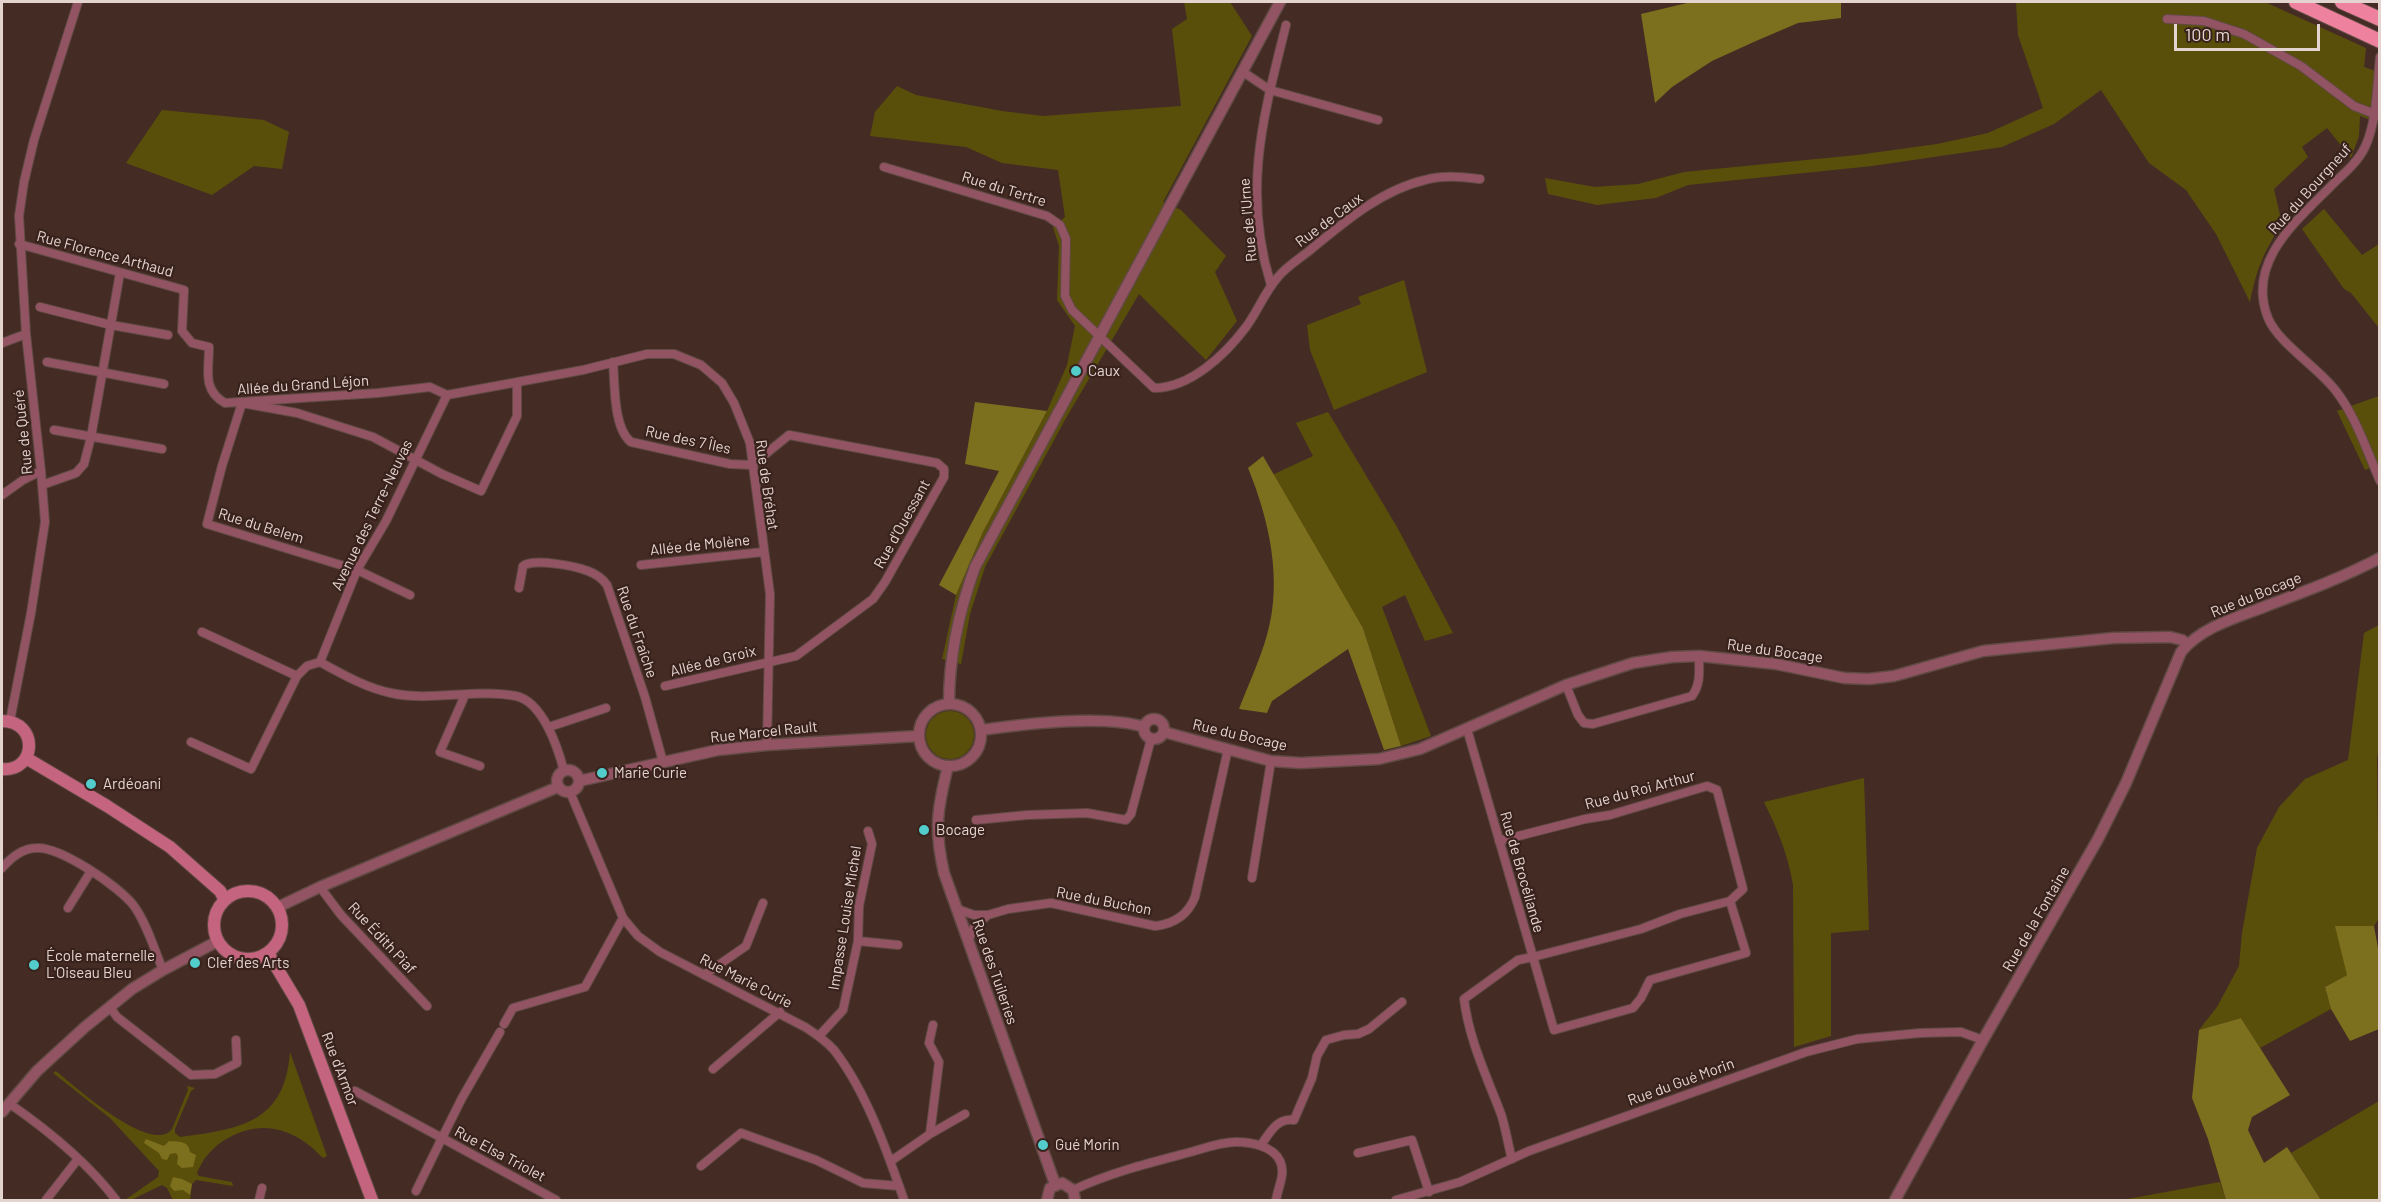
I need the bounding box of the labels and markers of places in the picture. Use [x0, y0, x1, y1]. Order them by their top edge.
place label: Caux [1088, 362, 1120, 380]
marker: Caux [1069, 364, 1083, 378]
place label: Marie Curie [614, 764, 687, 782]
marker: Marie Curie [595, 766, 609, 780]
place label: Ardéoani [103, 775, 161, 793]
marker: Ardéoani [84, 777, 98, 791]
place label: Bocage [936, 821, 985, 839]
marker: Bocage [917, 823, 931, 837]
place label: École maternelle L'Oiseau Bleu [46, 947, 155, 982]
place label: Clef des Arts [207, 954, 289, 972]
marker: Clef des Arts [188, 956, 202, 970]
marker: École maternelle L'Oiseau Bleu [27, 958, 41, 972]
place label: Gué Morin [1055, 1136, 1119, 1154]
marker: Gué Morin [1036, 1138, 1050, 1152]

